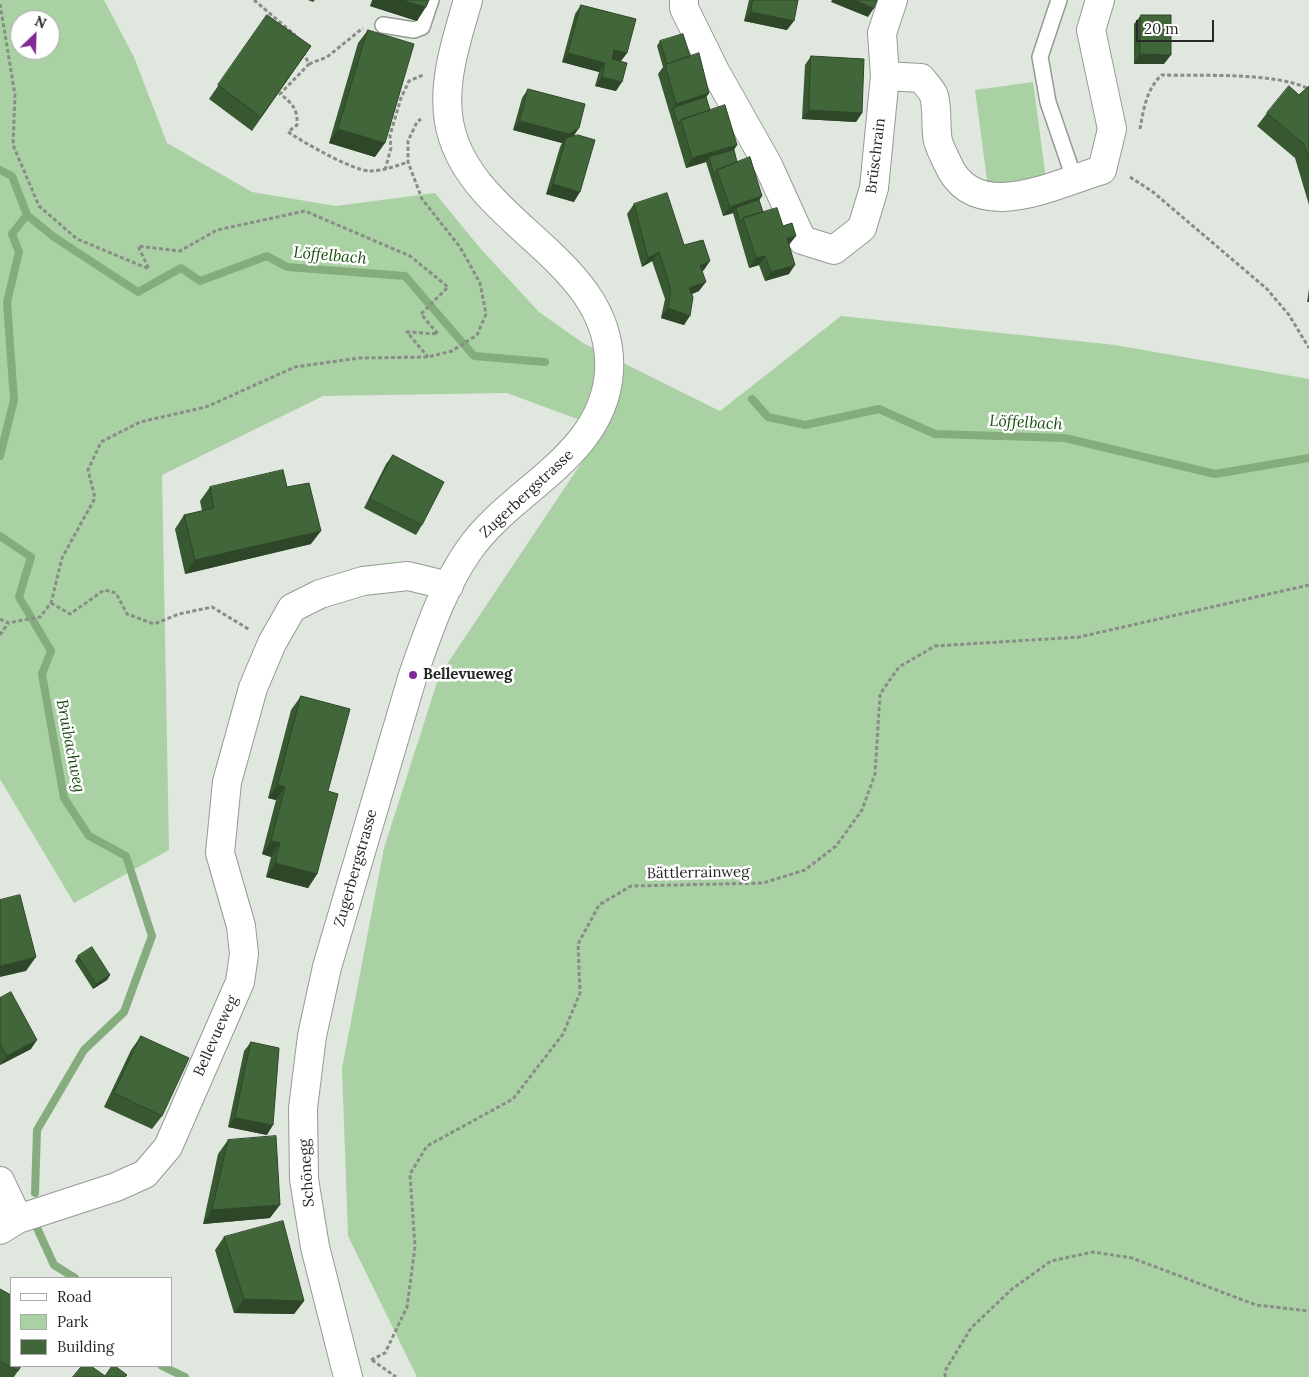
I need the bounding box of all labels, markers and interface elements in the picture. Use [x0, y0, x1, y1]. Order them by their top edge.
north arrow [10, 10, 60, 60]
scale bar [1139, 10, 1216, 42]
text: N [32, 12, 49, 33]
text: 20 m [1144, 19, 1179, 38]
street label: Brüschrain [862, 117, 890, 195]
water label: Löffelbach [293, 243, 367, 269]
water label: Löffelbach [989, 411, 1063, 435]
street label: Zugerbergstrasse [476, 446, 578, 542]
place label: Bellevueweg [423, 666, 512, 684]
marker: Bellevueweg [407, 669, 419, 681]
water label: Bruibachweg [52, 698, 88, 794]
street label: Zugerbergstrasse [331, 807, 381, 929]
street label: Bättlerrainweg [646, 863, 750, 883]
street label: Bellevueweg [190, 993, 242, 1079]
street label: Schönegg [296, 1138, 318, 1208]
legend [10, 1277, 172, 1367]
text: Road [57, 1287, 92, 1306]
text: Park [57, 1312, 88, 1331]
text: Building [57, 1337, 114, 1356]

